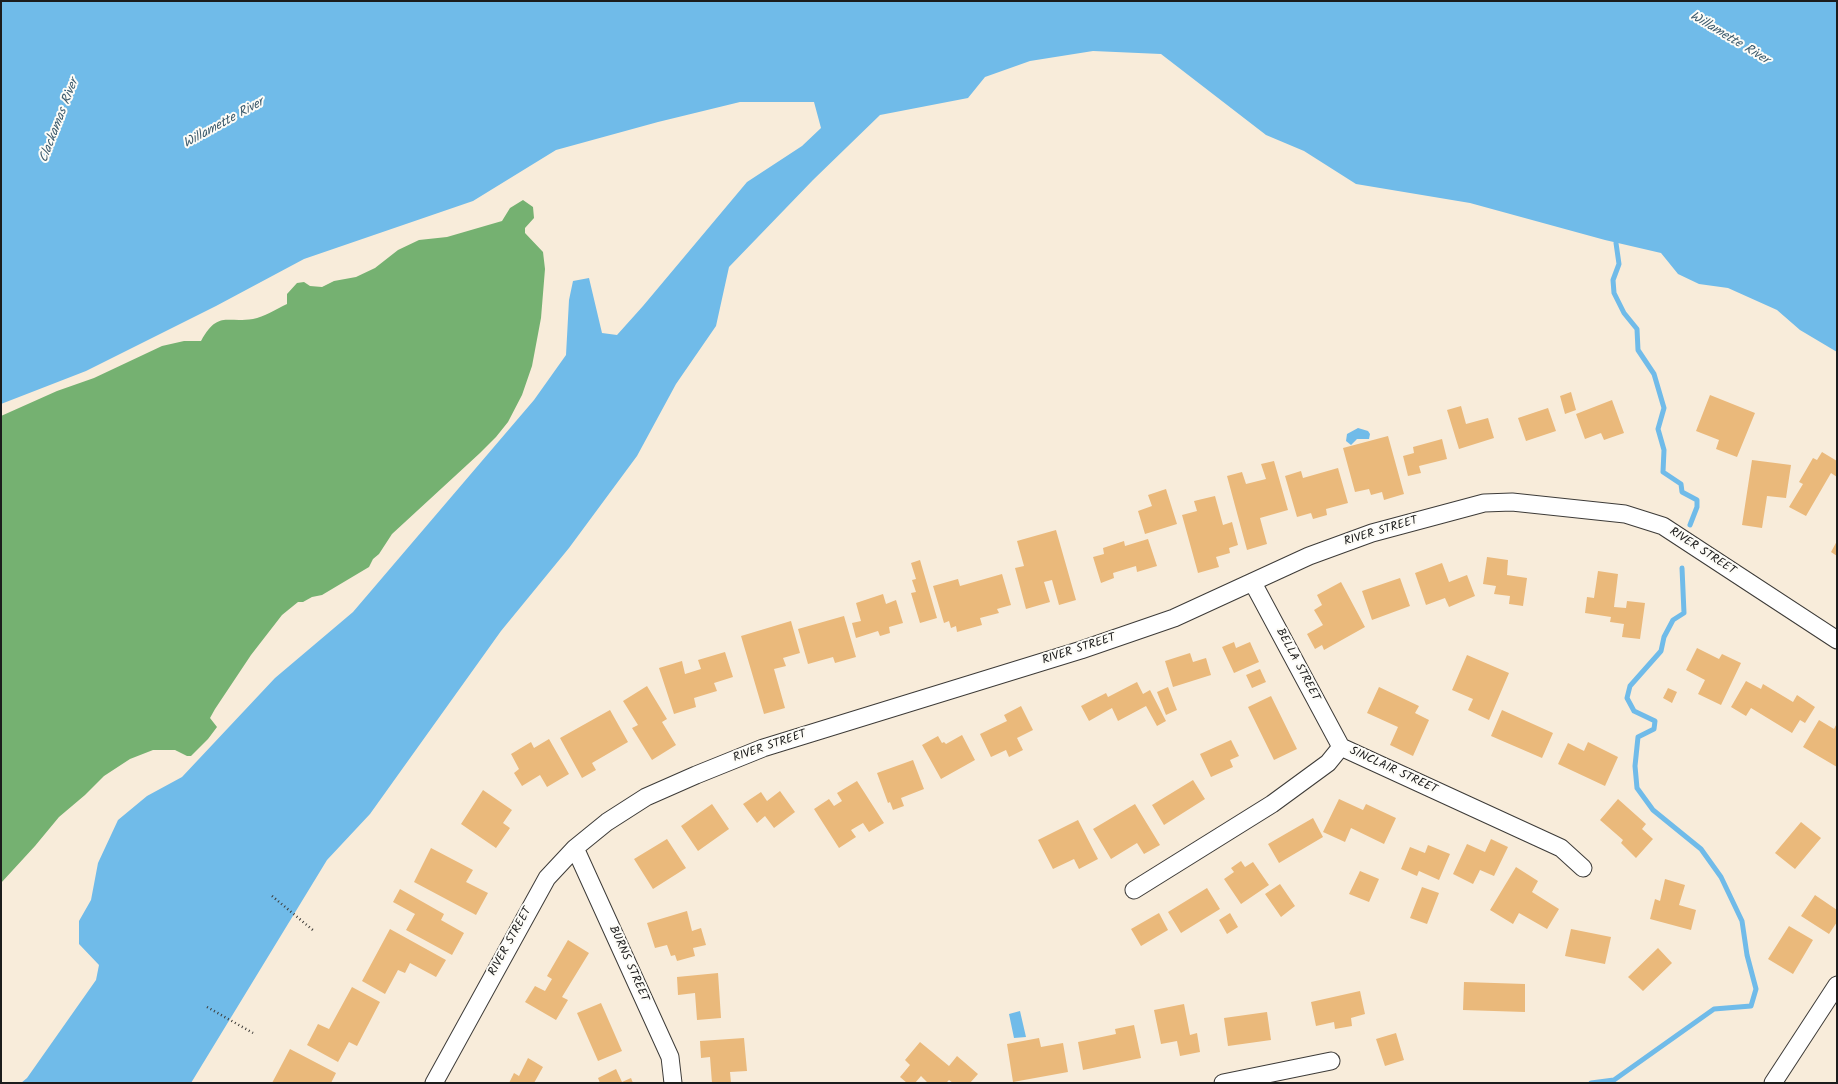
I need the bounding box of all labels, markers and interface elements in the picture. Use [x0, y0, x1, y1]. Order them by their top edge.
water label: Willamette River [1687, 9, 1771, 69]
water label: Clackamas River [37, 77, 83, 165]
water label: Willamette River [181, 96, 267, 152]
street label: RIVER STREET [1342, 514, 1420, 550]
street label: RIVER STREET [1666, 525, 1738, 579]
street label: BELLA STREET [1272, 626, 1322, 704]
street label: RIVER STREET [1041, 631, 1117, 669]
street label: RIVER STREET [732, 728, 808, 766]
street label: SINCLAIR STREET [1347, 744, 1439, 798]
street label: RIVER STREET [486, 905, 536, 979]
street label: BURNS STREET [605, 924, 651, 1004]

